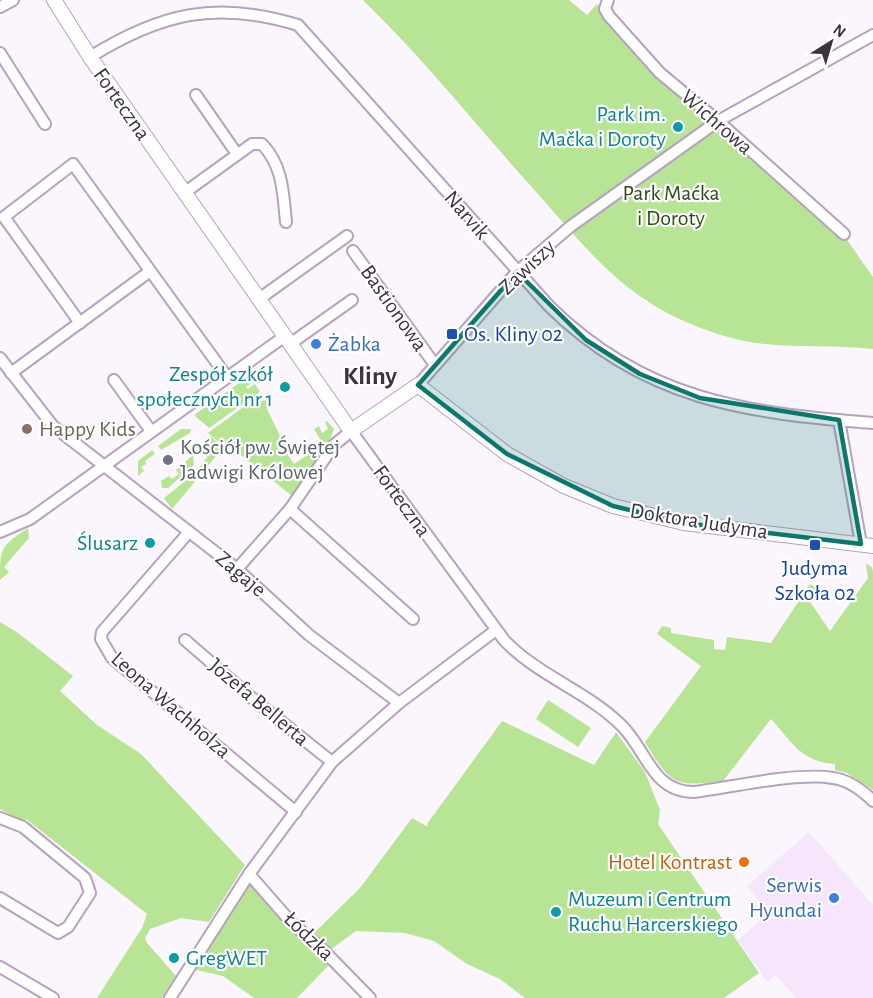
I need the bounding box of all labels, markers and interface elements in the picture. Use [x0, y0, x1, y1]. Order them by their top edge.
north arrow [801, 12, 861, 72]
text: N [830, 21, 849, 41]
street label: Forteczna [89, 64, 155, 144]
street label: Wichrowa [677, 85, 757, 159]
place label: Park im. Mačka i Doroty [539, 103, 667, 150]
marker: Park im. Mačka i Doroty [671, 120, 685, 134]
park label: Park Maćka i Doroty [622, 182, 720, 229]
street label: Narvik [440, 186, 494, 244]
street label: Zawiszy [495, 235, 560, 299]
street label: Bastionowa [356, 261, 432, 355]
place label: Os. Kliny 02 [464, 323, 563, 345]
marker: Os. Kliny 02 [445, 327, 459, 341]
place label: Żabka [328, 333, 381, 355]
marker: Żabka [309, 337, 323, 351]
place label: Zespół szkół społecznych nr 1 [136, 363, 273, 410]
district label: Kliny [343, 363, 397, 389]
marker: Zespół szkół społecznych nr 1 [278, 380, 292, 394]
place label: Happy Kids [39, 418, 136, 440]
marker: Happy Kids [20, 422, 34, 436]
place label: Kościół pw. Świętej Jadwigi Królowej [180, 434, 340, 483]
marker: Kościół pw. Świętej Jadwigi Królowej [161, 453, 175, 467]
street label: Forteczna [369, 461, 435, 541]
street label: Doktora Judyma [628, 499, 770, 543]
place label: Ślusarz [77, 530, 138, 554]
marker: Ślusarz [143, 536, 157, 550]
marker: Judyma Szkoła 02 [808, 538, 822, 552]
street label: Zagaje [212, 547, 270, 601]
place label: Judyma Szkoła 02 [774, 557, 856, 604]
street label: Leona Wachholza [107, 647, 235, 763]
street label: Józefa Bellerta [205, 654, 313, 750]
place label: Hotel Kontrast [608, 851, 732, 873]
marker: Hotel Kontrast [737, 855, 751, 869]
place label: Serwis Hyundai [749, 874, 822, 921]
place label: Muzeum i Centrum Ruchu Harcerskiego [568, 888, 738, 935]
marker: Serwis Hyundai [827, 891, 841, 905]
marker: Muzeum i Centrum Ruchu Harcerskiego [549, 905, 563, 919]
street label: Łódzka [280, 907, 338, 965]
place label: GregWET [186, 947, 267, 969]
marker: GregWET [167, 951, 181, 965]

